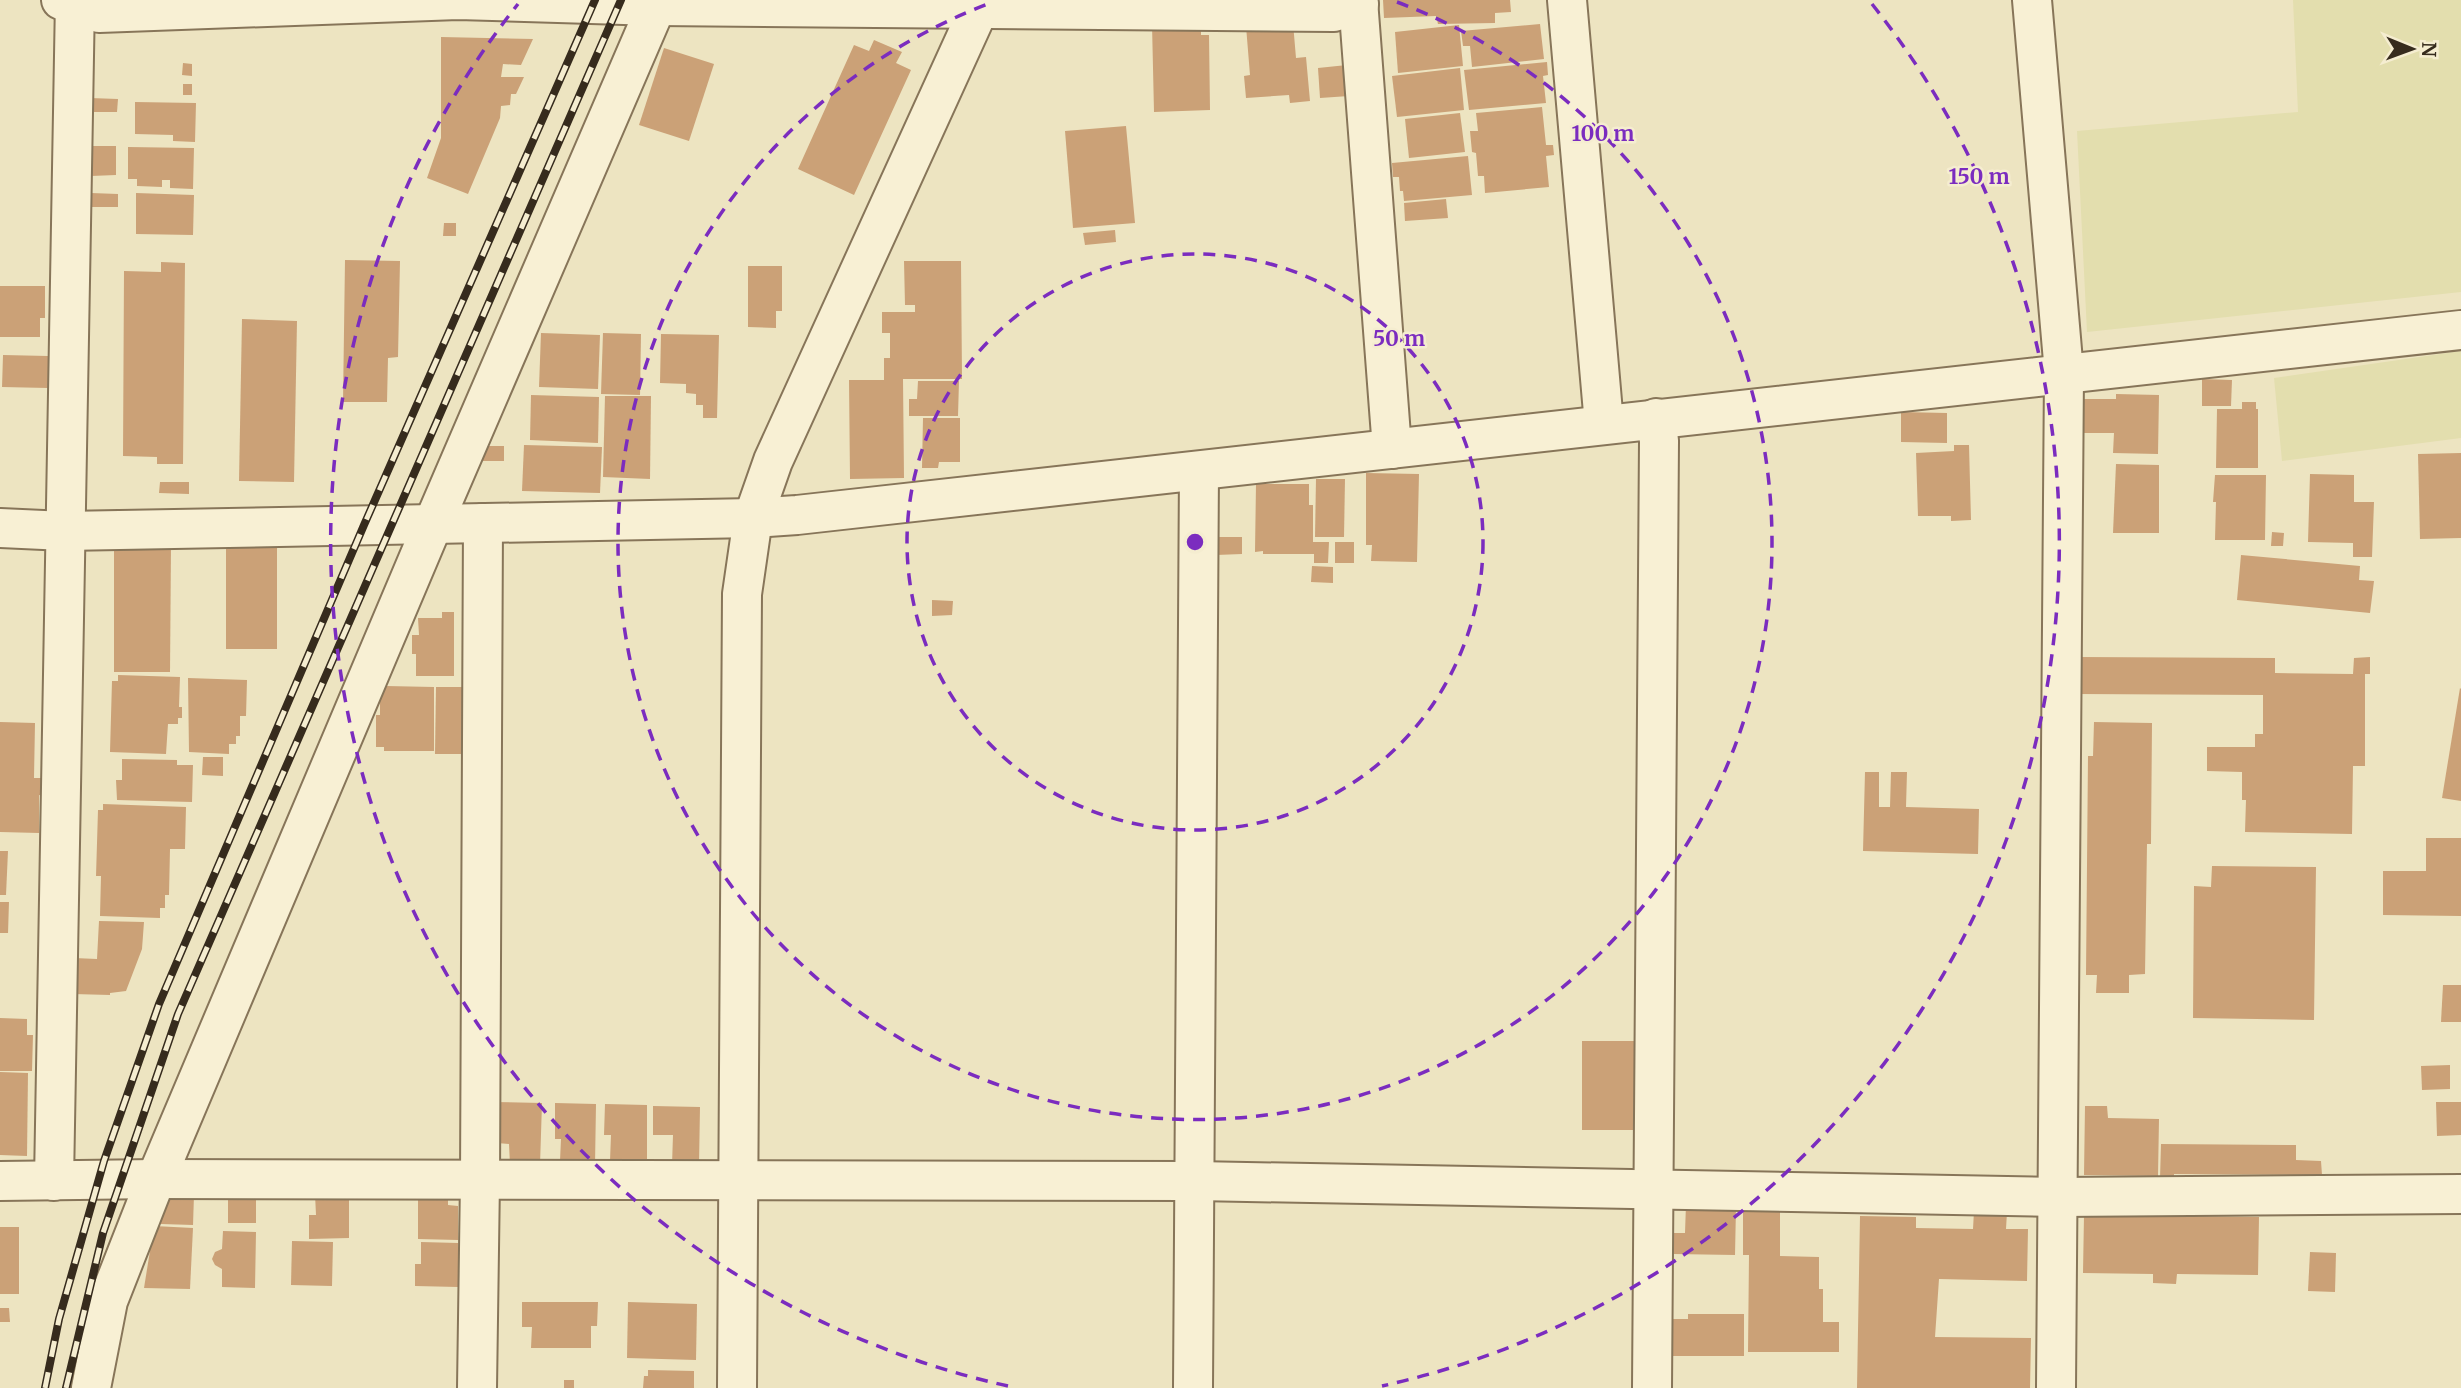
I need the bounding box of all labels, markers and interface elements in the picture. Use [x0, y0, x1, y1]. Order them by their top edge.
north arrow [2377, 14, 2447, 84]
text: N [2417, 42, 2441, 57]
text: 100 m [1572, 120, 1634, 147]
text: 150 m [1948, 163, 2010, 190]
text: 50 m [1373, 325, 1425, 352]
centre of rings [1183, 530, 1207, 554]

